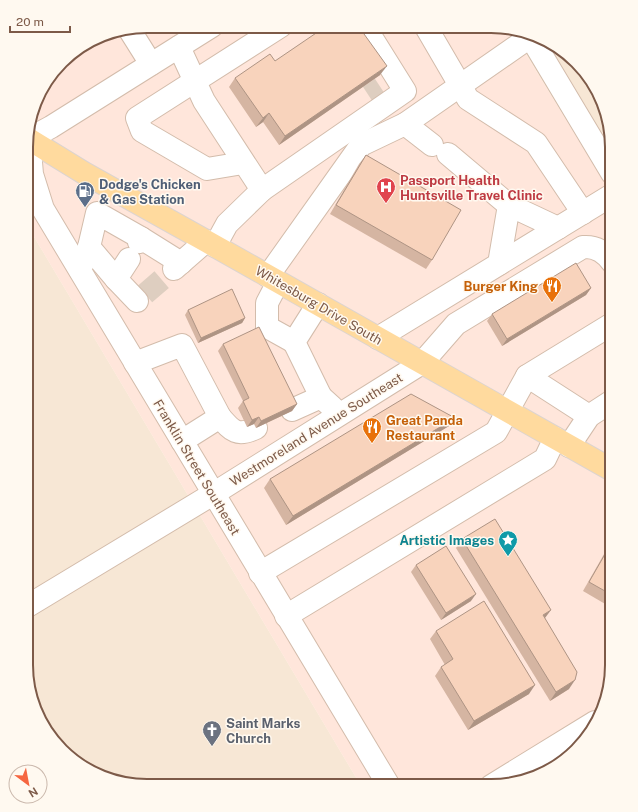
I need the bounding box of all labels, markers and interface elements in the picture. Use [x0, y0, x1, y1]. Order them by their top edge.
scale bar [10, 8, 70, 34]
text: 20 m [16, 15, 44, 29]
place label: Passport Health Huntsville Travel Clinic [400, 173, 543, 203]
hospital icon: Passport Health Huntsville Travel Clinic [375, 176, 397, 204]
place label: Dodge's Chicken & Gas Station [99, 177, 201, 207]
fuel station icon: Dodge's Chicken & Gas Station [74, 180, 96, 208]
street label: Whitesburg Drive South [253, 263, 385, 348]
restaurant icon: Burger King [541, 275, 563, 303]
place label: Burger King [464, 279, 538, 294]
street label: Westmoreland Avenue Southeast [227, 370, 405, 489]
street label: Franklin Street Southeast [150, 397, 243, 538]
place label: Great Panda Restaurant [386, 413, 463, 443]
restaurant icon: Great Panda Restaurant [361, 416, 383, 444]
place icon: Artistic Images [497, 529, 519, 557]
place label: Artistic Images [399, 533, 494, 548]
place label: Saint Marks Church [226, 716, 301, 746]
church icon: Saint Marks Church [201, 719, 223, 747]
north arrow [8, 764, 48, 804]
text: N [26, 785, 40, 800]

